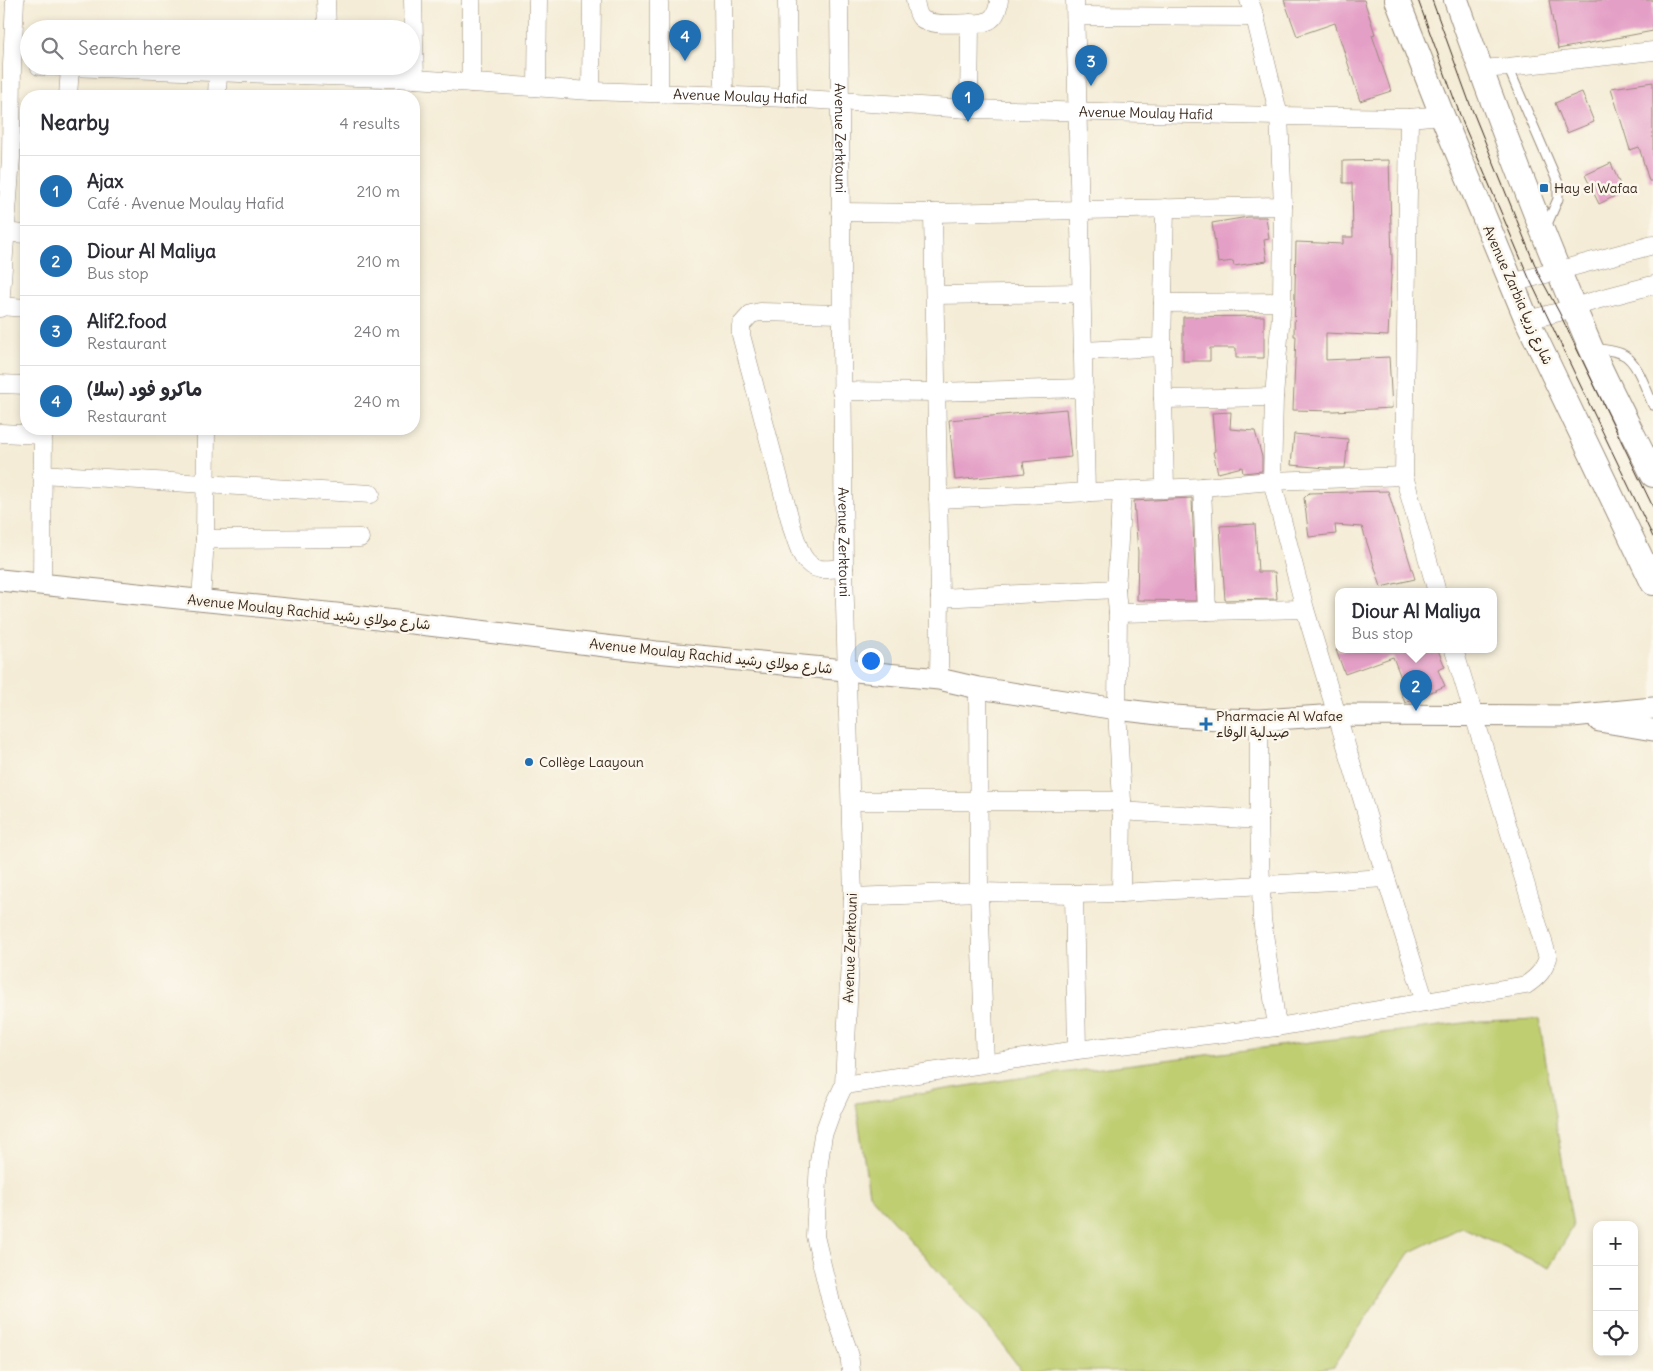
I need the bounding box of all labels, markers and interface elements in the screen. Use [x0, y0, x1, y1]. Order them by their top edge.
search box [20, 20, 420, 75]
pin: 4 [669, 20, 701, 61]
icon: search [38, 34, 66, 62]
text: Search here [78, 36, 181, 60]
pin: 3 [1075, 45, 1107, 86]
pin: 1 [952, 81, 984, 122]
street label: Avenue Zerktouni [831, 83, 850, 193]
street label: Avenue Moulay Hafid [673, 85, 808, 108]
street label: Avenue Moulay Hafid [1079, 102, 1213, 124]
text: Nearby [40, 109, 110, 136]
text: 4 results [339, 113, 400, 133]
text: Ajax [87, 169, 124, 193]
place label: Hay el Wafaa [1554, 179, 1638, 197]
text: 1 [53, 181, 59, 201]
text: 210 m [357, 181, 400, 201]
marker: Hay el Wafaa [1538, 182, 1550, 194]
text: Café · Avenue Moulay Hafid [87, 193, 284, 213]
street label: Avenue Zarbia شارع زربيا [1478, 223, 1557, 368]
text: Diour Al Maliya [87, 239, 216, 263]
text: 2 [52, 251, 60, 271]
text: 210 m [357, 251, 400, 271]
text: Bus stop [87, 263, 149, 283]
text: Alif2.food [87, 309, 167, 333]
text: 3 [51, 321, 61, 341]
text: 240 m [354, 321, 400, 341]
text: Restaurant [87, 333, 167, 353]
text: ماكرو فود (سلا) [87, 377, 202, 401]
text: 4 [51, 391, 61, 411]
text: 240 m [354, 391, 400, 411]
text: Restaurant [87, 406, 167, 426]
street label: Avenue Zerktouni [834, 487, 854, 597]
popup [1335, 588, 1497, 653]
street label: Avenue Moulay Rachid شارع مولاي رشيد [186, 590, 431, 636]
text: Diour Al Maliya [1351, 599, 1481, 623]
text: Bus stop [1351, 623, 1413, 643]
street label: Avenue Moulay Rachid شارع مولاي رشيد [588, 634, 833, 680]
your location [858, 648, 884, 674]
pin: 2 [1400, 670, 1432, 711]
place label: Pharmacie Al Wafae صيدلية الوفاء [1216, 707, 1343, 742]
marker: Pharmacie Al Wafae صيدلية الوفاء [1200, 718, 1212, 730]
place label: Collège Laayoun [539, 753, 644, 771]
marker: Collège Laayoun [523, 756, 535, 768]
street label: Avenue Zerktouni [839, 893, 861, 1003]
map controls [1593, 1221, 1638, 1356]
button: + [1593, 1221, 1638, 1266]
button: − [1593, 1266, 1638, 1311]
button: locate [1593, 1311, 1638, 1356]

